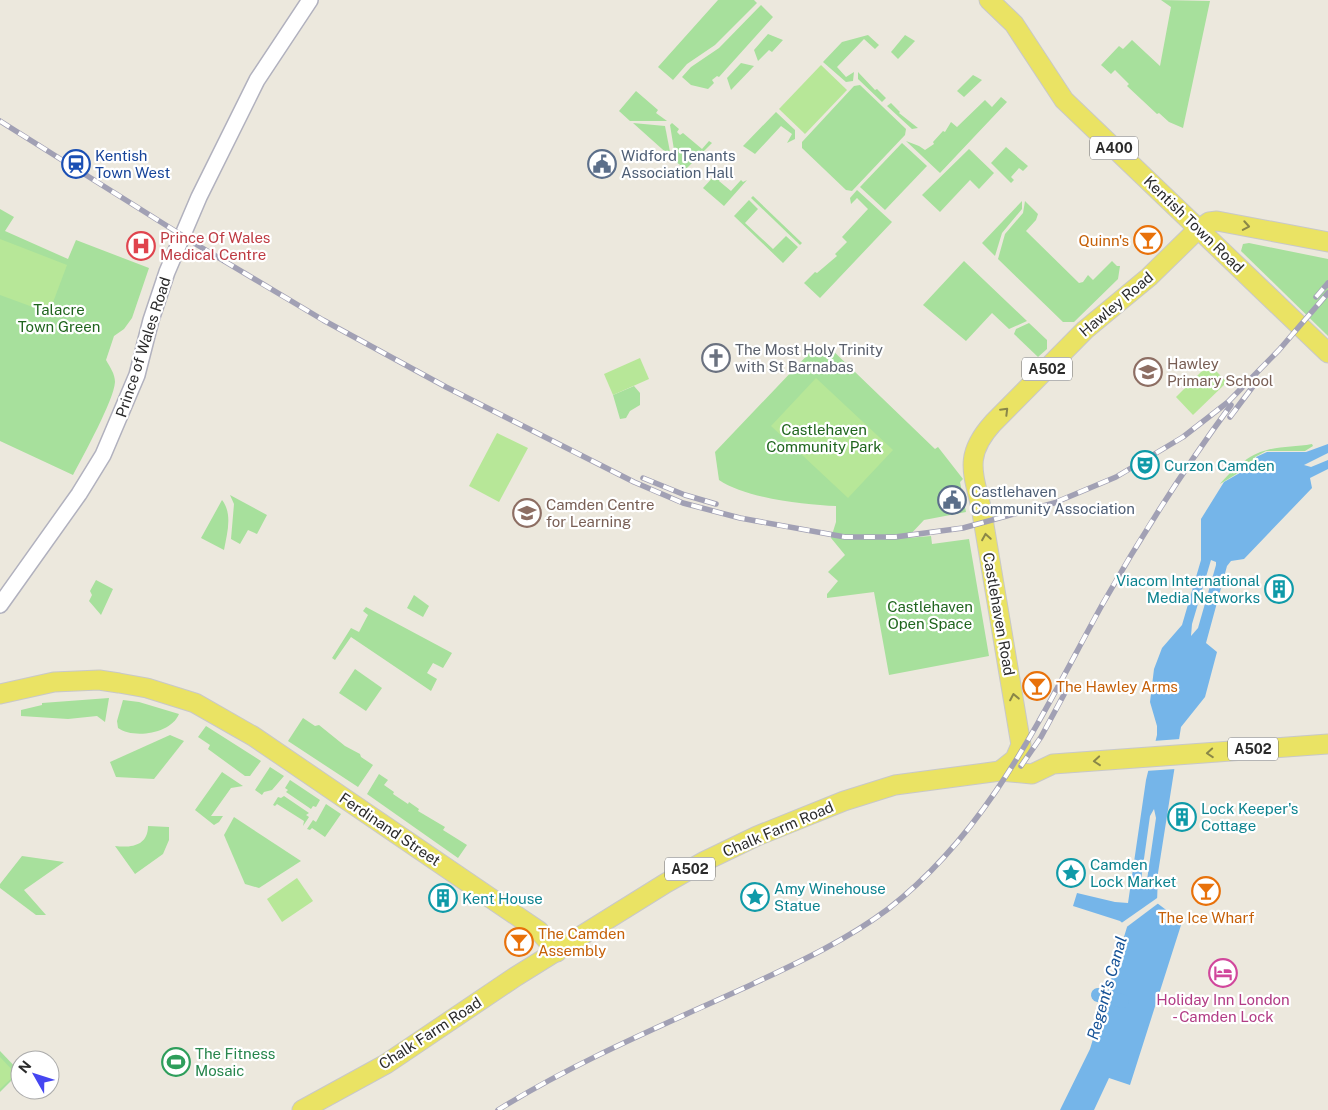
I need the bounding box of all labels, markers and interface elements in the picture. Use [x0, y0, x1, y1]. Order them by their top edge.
road number: A400 [1090, 136, 1138, 160]
place label: Kentish Town West [95, 147, 170, 181]
place label: Widford Tenants Association Hall [621, 147, 736, 181]
station icon: Kentish Town West [61, 149, 91, 179]
public building icon: Widford Tenants Association Hall [587, 149, 617, 179]
street label: Kentish Town Road [1141, 172, 1247, 276]
one-way arrow [1242, 221, 1250, 231]
bar icon: Quinn's [1133, 225, 1163, 255]
place label: Prince Of Wales Medical Centre [160, 229, 270, 263]
hospital icon: Prince Of Wales Medical Centre [126, 231, 156, 261]
place label: Quinn's [1078, 232, 1129, 249]
street label: Hawley Road [1076, 268, 1156, 340]
street label: Prince of Wales Road [112, 275, 174, 419]
park label: Talacre Town Green [18, 301, 100, 335]
place label: The Most Holy Trinity with St Barnabas [735, 341, 883, 375]
church icon: The Most Holy Trinity with St Barnabas [701, 343, 731, 373]
place label: Hawley Primary School [1167, 355, 1273, 389]
school or university icon: Hawley Primary School [1133, 357, 1163, 387]
road number: A502 [1022, 358, 1072, 380]
one-way arrow [999, 408, 1008, 417]
park label: Castlehaven Community Park [766, 421, 882, 455]
theatre icon: Curzon Camden [1130, 450, 1160, 480]
place label: Curzon Camden [1164, 457, 1275, 474]
place label: Castlehaven Community Association [971, 483, 1135, 517]
public building icon: Castlehaven Community Association [937, 485, 967, 515]
place label: Camden Centre for Learning [546, 496, 654, 530]
school or university icon: Camden Centre for Learning [512, 498, 542, 528]
one-way arrow [981, 532, 992, 540]
street label: Castlehaven Road [980, 551, 1018, 677]
place label: Viacom International Media Networks [1116, 572, 1260, 606]
building icon: Viacom International Media Networks [1264, 574, 1294, 604]
park label: Castlehaven Open Space [887, 598, 973, 632]
bar icon: The Hawley Arms [1022, 671, 1052, 701]
place label: The Hawley Arms [1056, 678, 1178, 695]
one-way arrow [1009, 692, 1020, 701]
road number: A502 [1228, 738, 1278, 761]
one-way arrow [1205, 747, 1213, 758]
one-way arrow [1093, 755, 1101, 766]
street label: Ferdinand Street [336, 789, 444, 869]
street label: Chalk Farm Road [720, 798, 836, 860]
place label: Lock Keeper's Cottage [1201, 800, 1298, 834]
building icon: Lock Keeper's Cottage [1167, 802, 1197, 832]
place label: Camden Lock Market [1090, 856, 1177, 890]
road number: A502 [665, 858, 715, 881]
place icon: Camden Lock Market [1056, 858, 1086, 888]
bar icon: The Ice Wharf [1191, 876, 1221, 906]
place label: Amy Winehouse Statue [774, 880, 886, 914]
place icon: Amy Winehouse Statue [740, 882, 770, 912]
building icon: Kent House [428, 883, 458, 913]
place label: Kent House [462, 890, 543, 907]
place label: The Ice Wharf [1158, 909, 1254, 926]
place label: The Camden Assembly [538, 925, 625, 959]
bar icon: The Camden Assembly [504, 927, 534, 957]
water label: Regent's Canal [1083, 934, 1131, 1042]
hotel icon: Holiday Inn London - Camden Lock [1208, 958, 1238, 988]
place label: Holiday Inn London - Camden Lock [1156, 991, 1290, 1025]
street label: Chalk Farm Road [376, 994, 484, 1072]
place label: The Fitness Mosaic [195, 1045, 275, 1079]
sports icon: The Fitness Mosaic [161, 1047, 191, 1077]
north arrow [10, 1050, 60, 1100]
text: N [15, 1058, 35, 1076]

